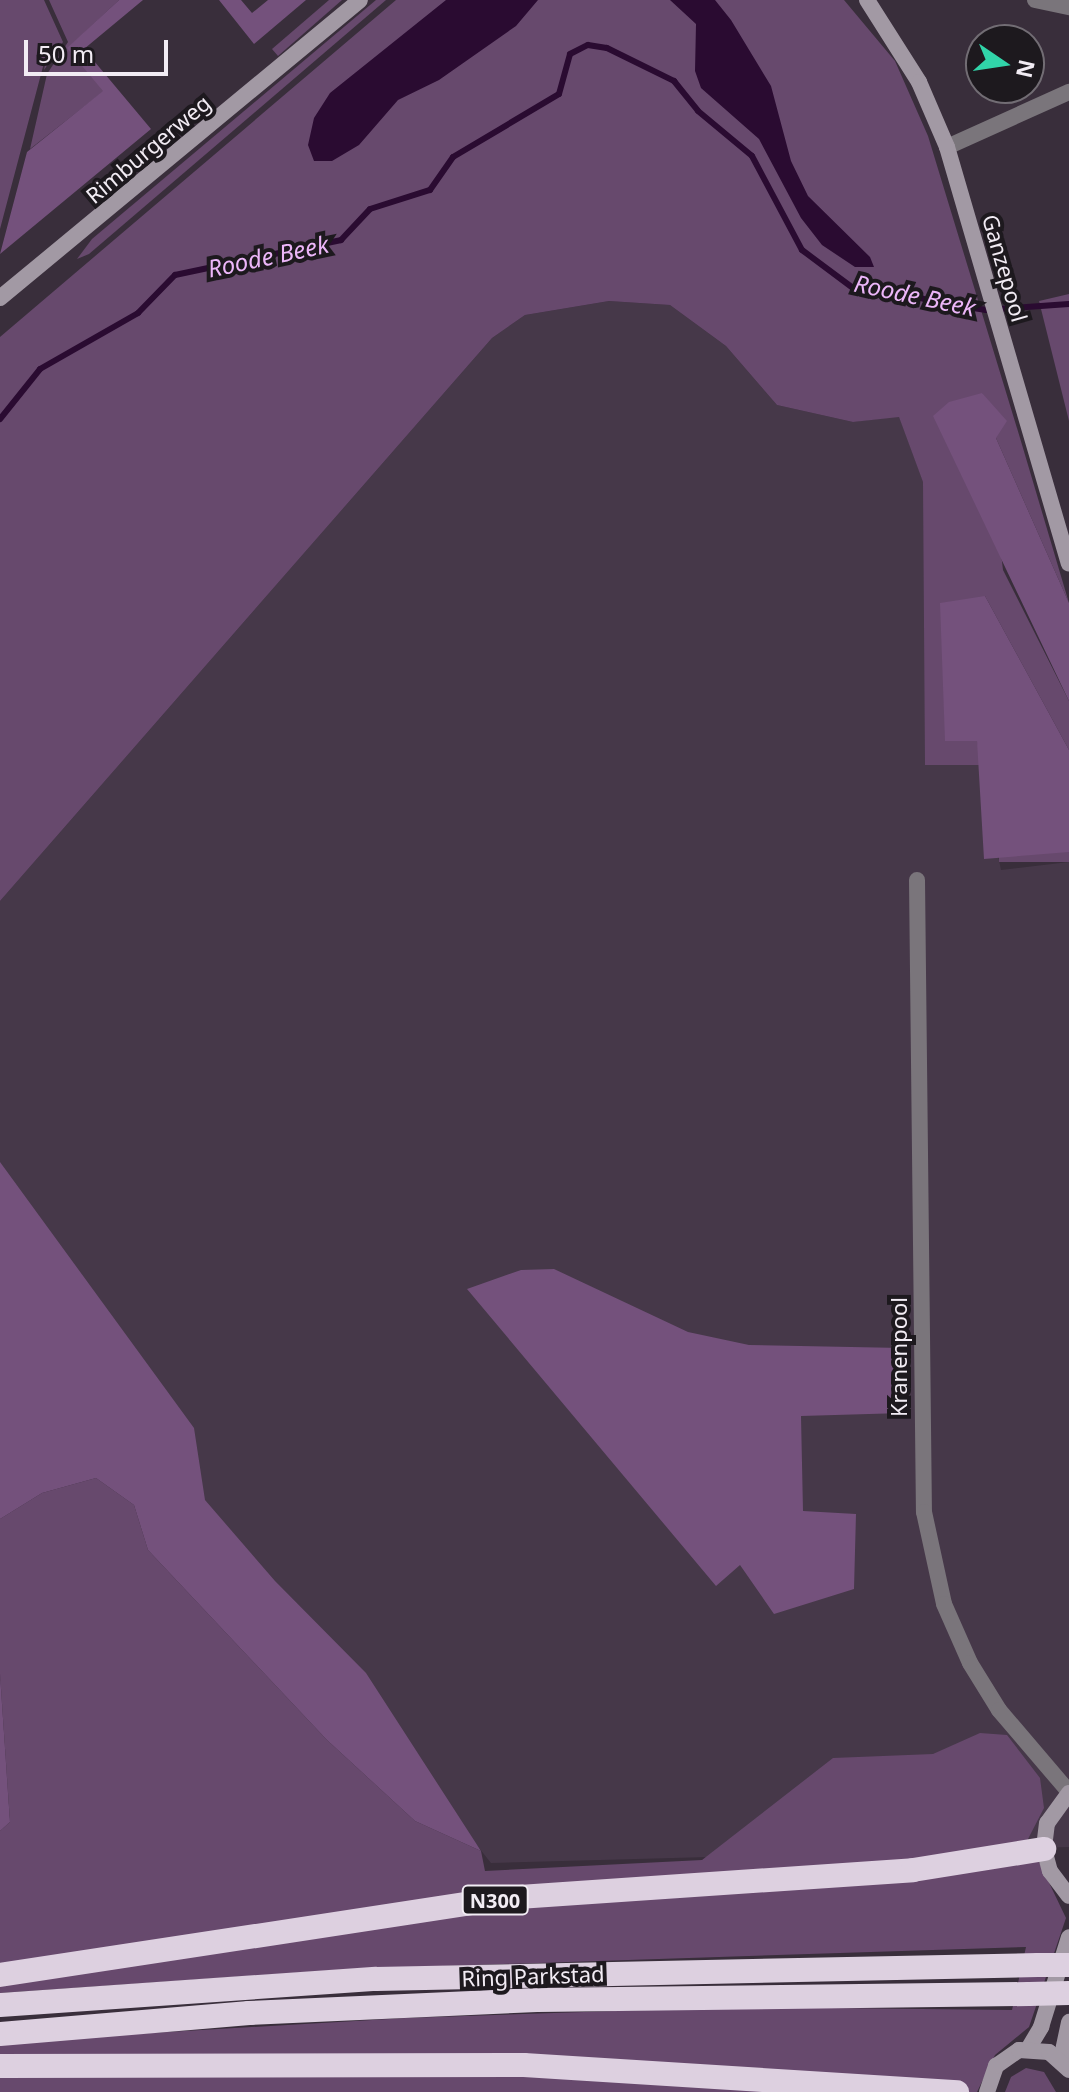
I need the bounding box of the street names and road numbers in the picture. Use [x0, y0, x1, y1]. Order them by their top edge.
street label: Rimburgerweg [80, 89, 216, 209]
street label: Ganzepool [977, 211, 1033, 325]
street label: Kranenpool [886, 1297, 912, 1417]
road number: N300 [461, 1884, 529, 1916]
street label: Ring Parkstad [461, 1960, 605, 1992]

